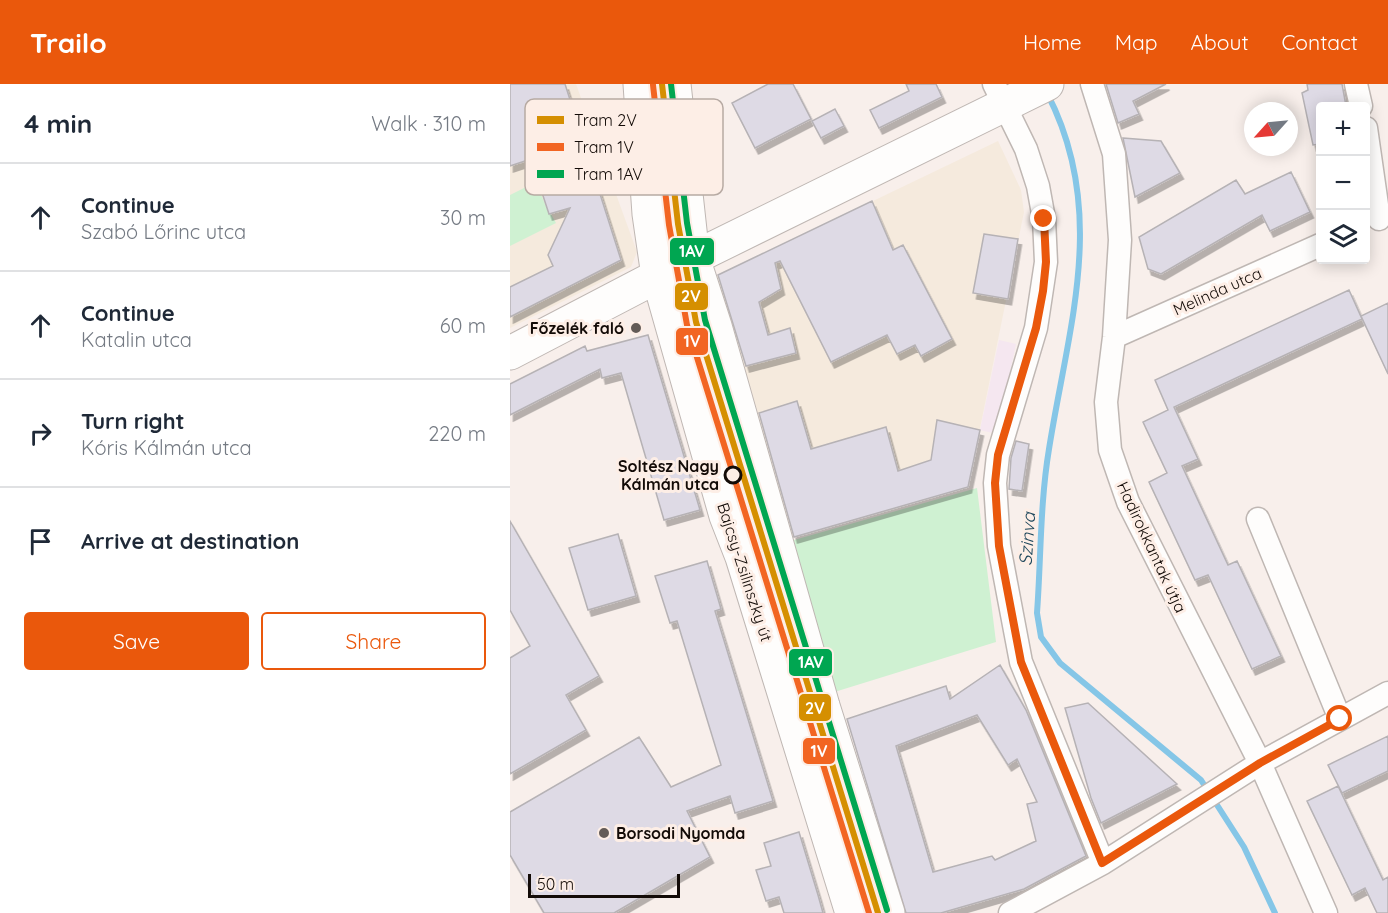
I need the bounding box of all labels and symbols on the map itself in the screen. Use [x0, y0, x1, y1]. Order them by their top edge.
legend [525, 99, 723, 195]
north arrow [1244, 102, 1298, 156]
text: Tram 2V [574, 110, 637, 130]
text: Tram 1V [574, 137, 634, 157]
text: Tram 1AV [574, 164, 643, 184]
route end [1030, 205, 1056, 231]
line badge: 1AV [669, 237, 715, 266]
text: 1AV [679, 241, 705, 261]
street label: Melinda utca [1170, 263, 1264, 319]
line badge: 2V [674, 282, 709, 311]
text: 2V [681, 286, 701, 306]
place label: Főzelék faló [530, 318, 624, 338]
marker: Főzelék faló [629, 321, 643, 335]
line badge: 1V [675, 327, 709, 356]
text: 1V [683, 331, 701, 351]
place label: Soltész Nagy Kálmán utca [618, 456, 719, 494]
marker: Soltész Nagy Kálmán utca [724, 466, 742, 484]
street label: Hadirokkantak útja [1113, 478, 1191, 616]
street label: Bajcsy-Zsilinszky út [713, 500, 777, 644]
water label: Szinva [1014, 511, 1040, 566]
line badge: 1AV [788, 648, 833, 677]
text: 1AV [798, 652, 824, 672]
line badge: 2V [798, 693, 832, 722]
text: 2V [805, 698, 825, 718]
route start [1326, 705, 1352, 731]
line badge: 1V [802, 737, 836, 765]
text: 1V [810, 741, 828, 761]
place label: Borsodi Nyomda [616, 823, 745, 843]
marker: Borsodi Nyomda [597, 826, 611, 840]
scale bar [528, 871, 680, 898]

